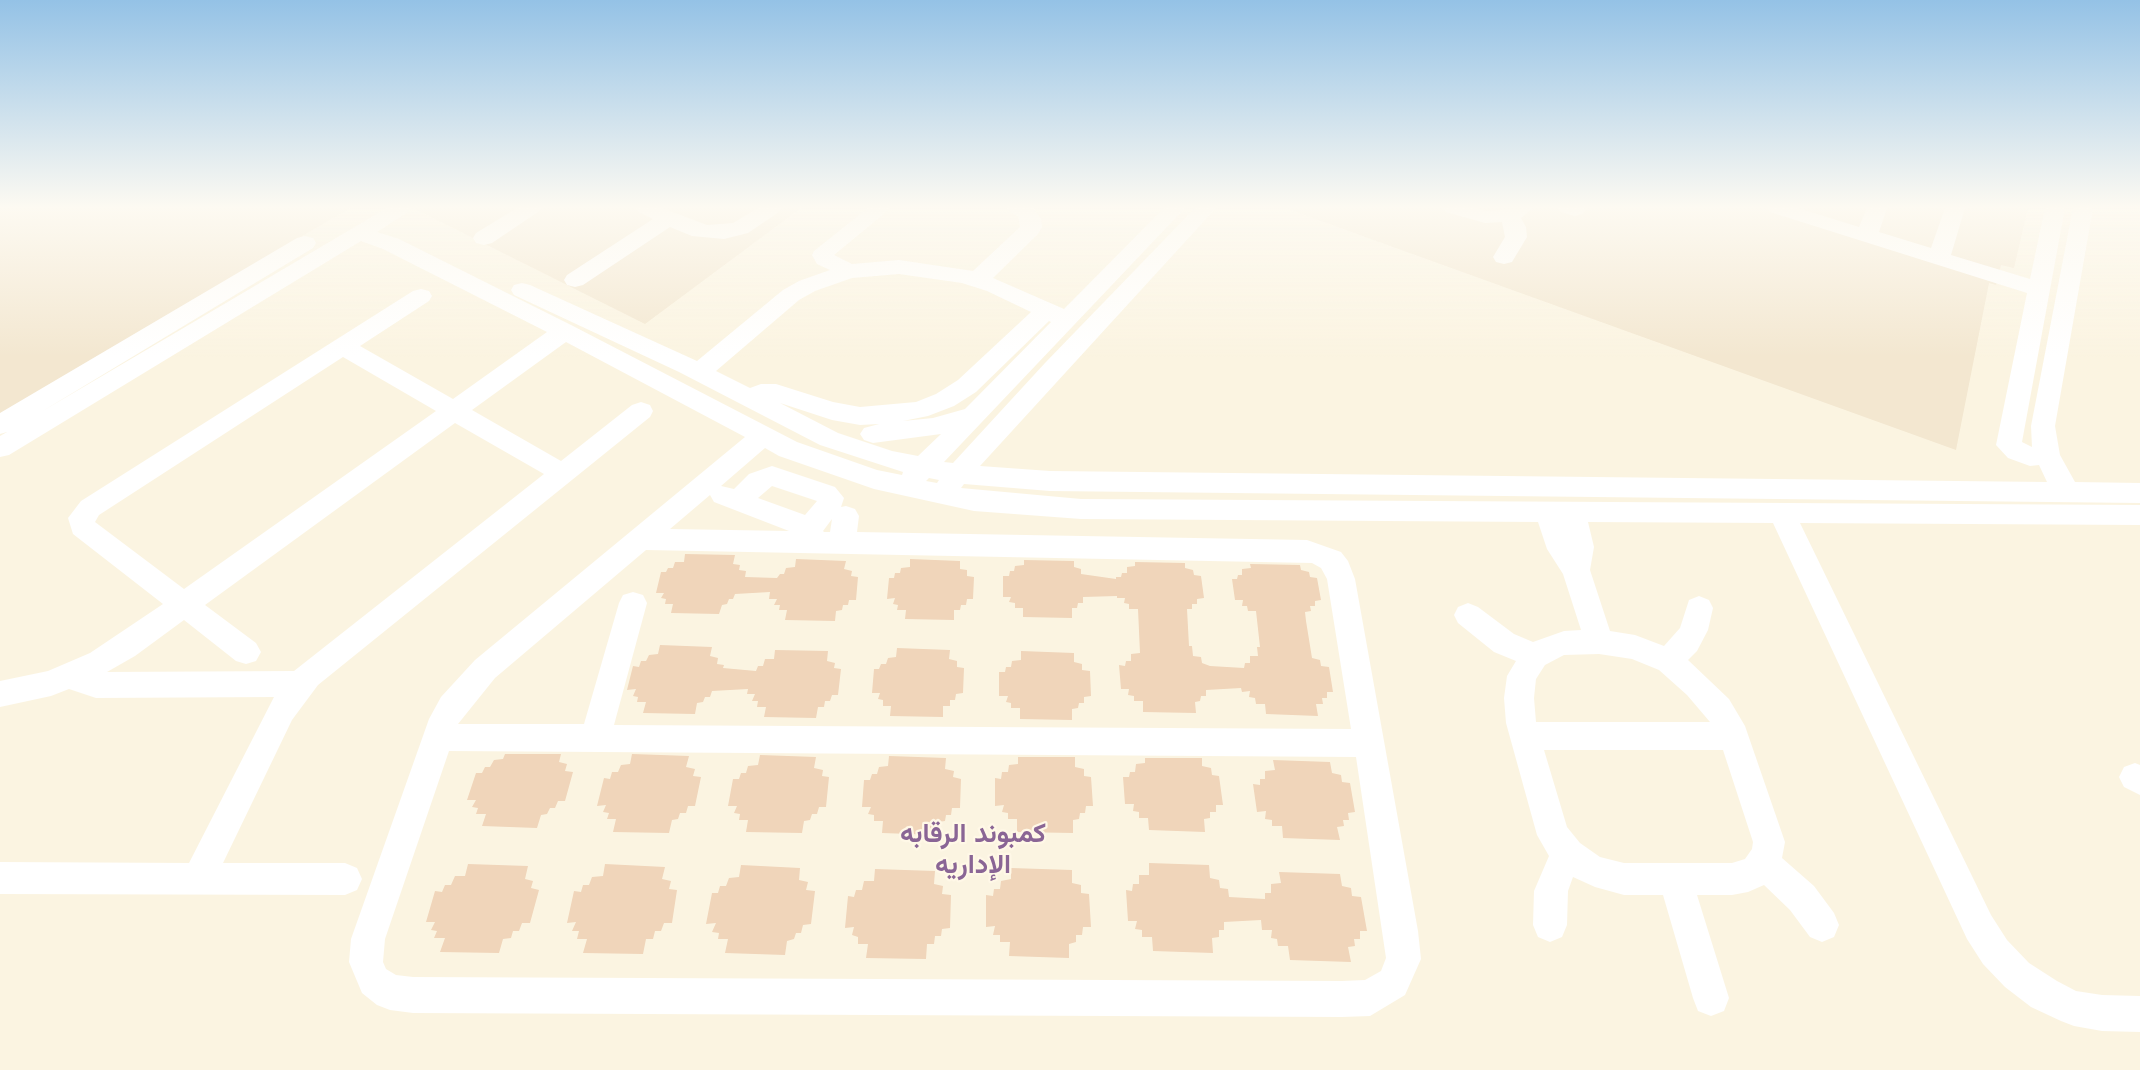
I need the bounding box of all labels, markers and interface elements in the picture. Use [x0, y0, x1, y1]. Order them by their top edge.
district label: كمبوند الرقابه الإداريه [900, 818, 1046, 881]

